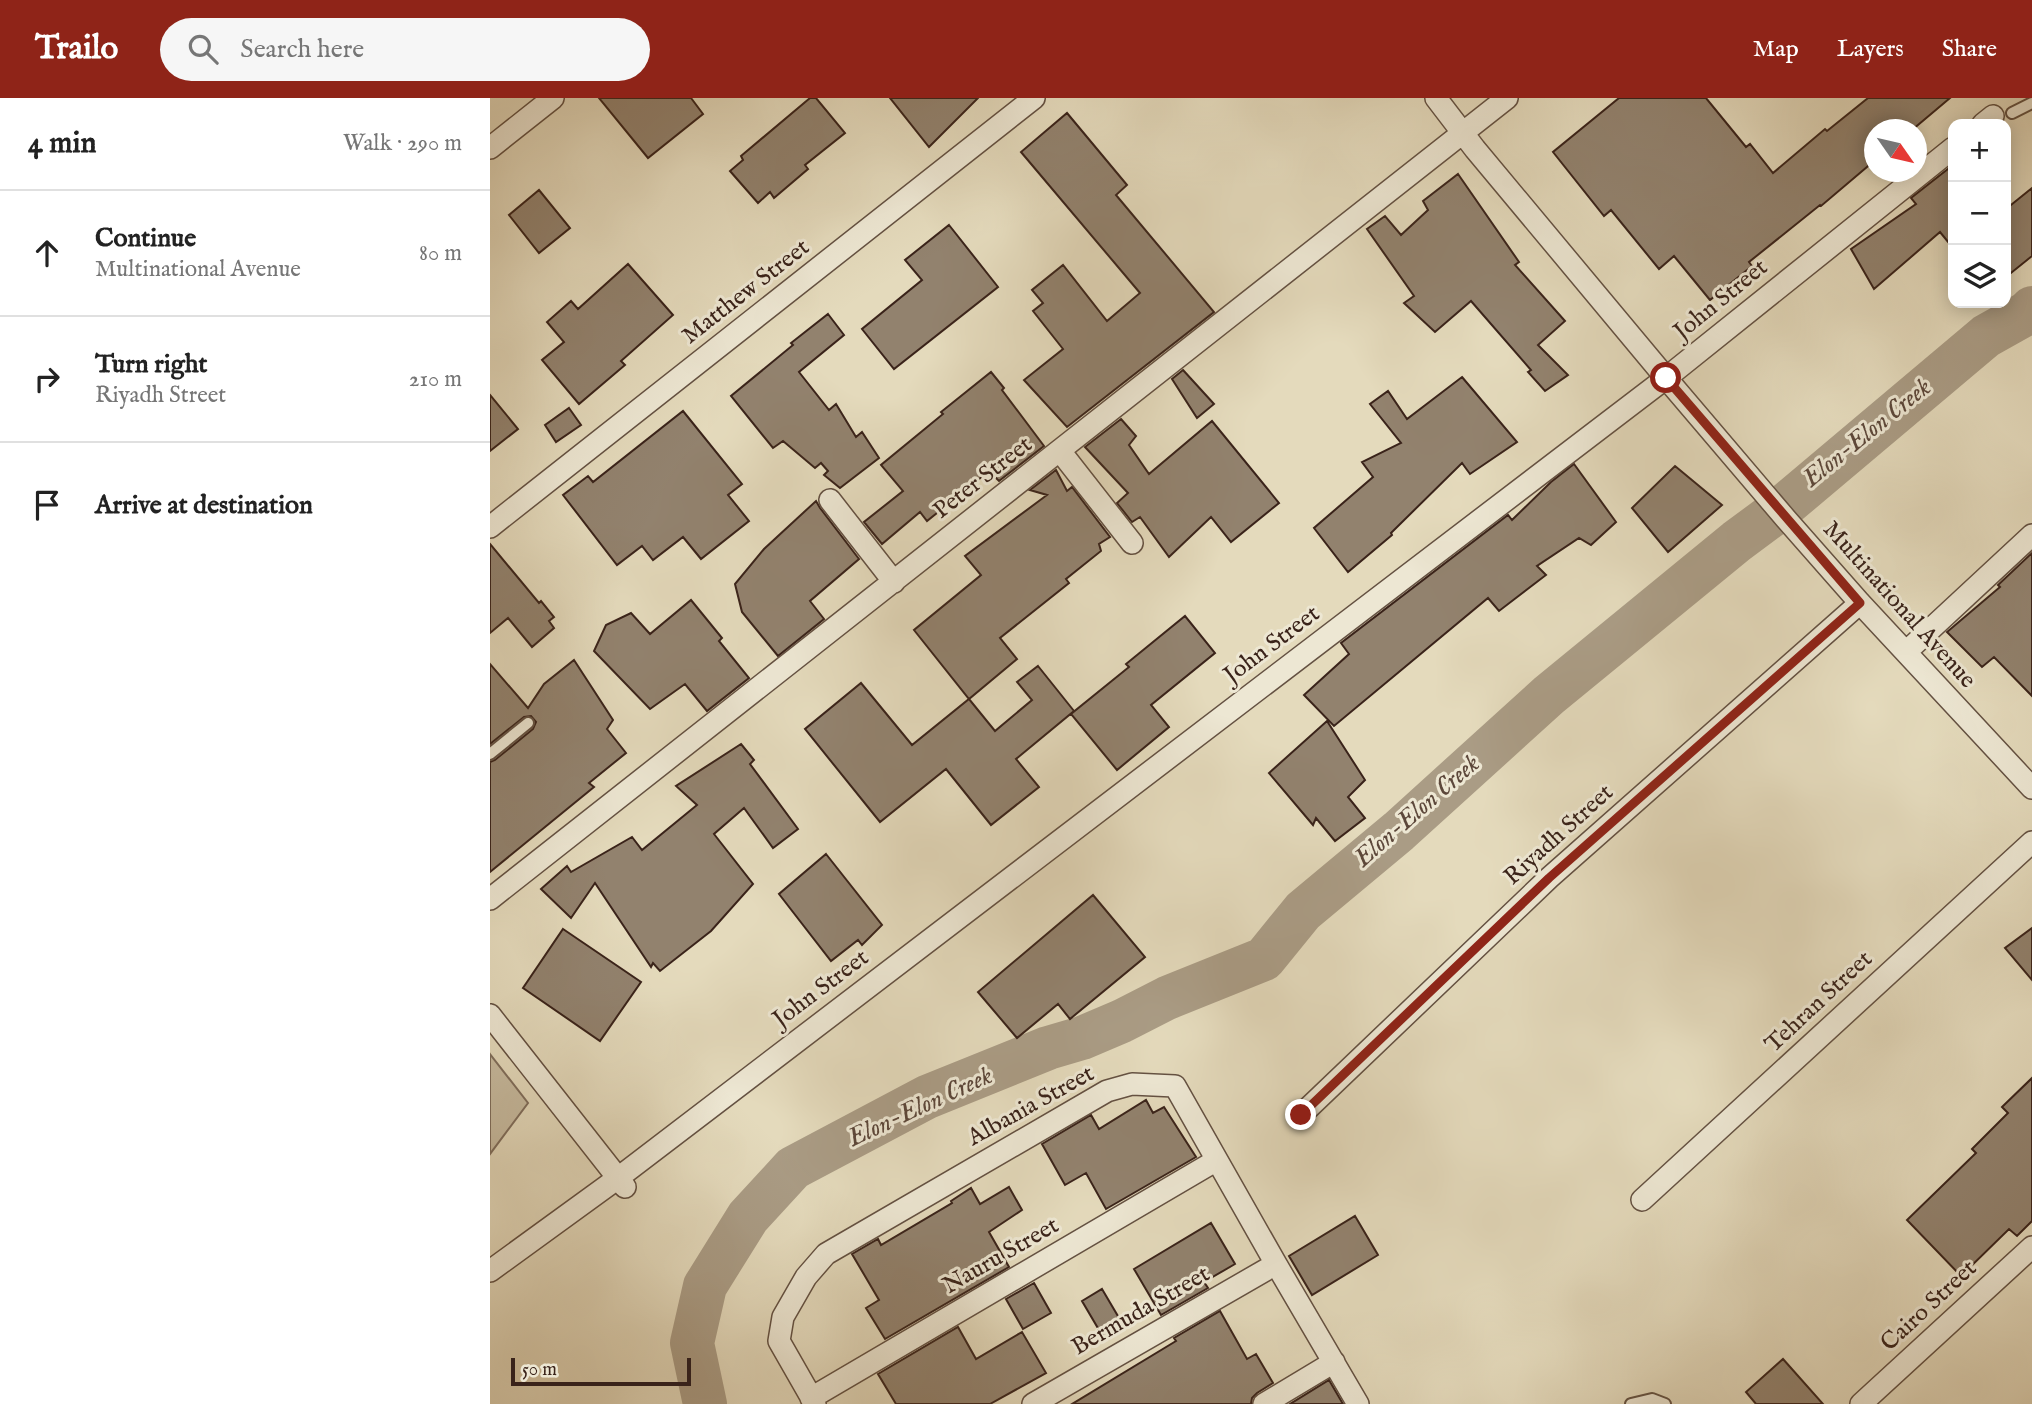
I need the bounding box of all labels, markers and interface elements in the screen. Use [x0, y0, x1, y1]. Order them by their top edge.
search box [160, 18, 650, 81]
text: Trailo [35, 28, 118, 70]
icon: search [184, 30, 222, 68]
text: Search here [240, 33, 364, 66]
text: Map [1753, 34, 1799, 65]
text: Layers [1837, 34, 1904, 65]
text: Share [1942, 34, 1997, 65]
north arrow [1864, 119, 1927, 182]
map controls [1948, 119, 2011, 308]
button: + [1948, 119, 2011, 182]
text: 4 min [28, 125, 96, 163]
text: Walk · 290 m [343, 129, 462, 158]
button: − [1948, 182, 2011, 245]
text: Continue [95, 222, 196, 255]
street label: Matthew Street [676, 232, 816, 352]
icon: ahead [28, 234, 66, 272]
text: 80 m [419, 239, 462, 268]
button: layers [1948, 245, 2011, 308]
street label: John Street [1665, 253, 1774, 349]
text: Multinational Avenue [95, 255, 301, 284]
text: Turn right [95, 348, 208, 381]
icon: right [28, 360, 66, 398]
route start [1650, 362, 1681, 393]
text: 210 m [409, 365, 462, 394]
water label: Elon-Elon Creek [1795, 371, 1939, 496]
text: Riyadh Street [95, 381, 226, 410]
street label: Peter Street [927, 430, 1039, 526]
icon: arrive [28, 486, 66, 524]
text: Arrive at destination [95, 489, 313, 522]
street label: Multinational Avenue [1816, 515, 1982, 695]
street label: John Street [1215, 599, 1326, 693]
water label: Elon-Elon Creek [1346, 747, 1487, 875]
street label: Riyadh Street [1498, 778, 1620, 892]
street label: John Street [764, 943, 875, 1037]
street label: Tehran Street [1759, 944, 1879, 1060]
street label: Albania Street [961, 1058, 1100, 1154]
water label: Elon-Elon Creek [841, 1059, 998, 1155]
route end [1285, 1099, 1316, 1130]
street label: Nauru Street [937, 1210, 1065, 1302]
street label: Cairo Street [1874, 1254, 1984, 1358]
street label: Bermuda Street [1066, 1259, 1216, 1363]
scale bar [511, 1355, 691, 1387]
text: 50 m [522, 1358, 557, 1382]

